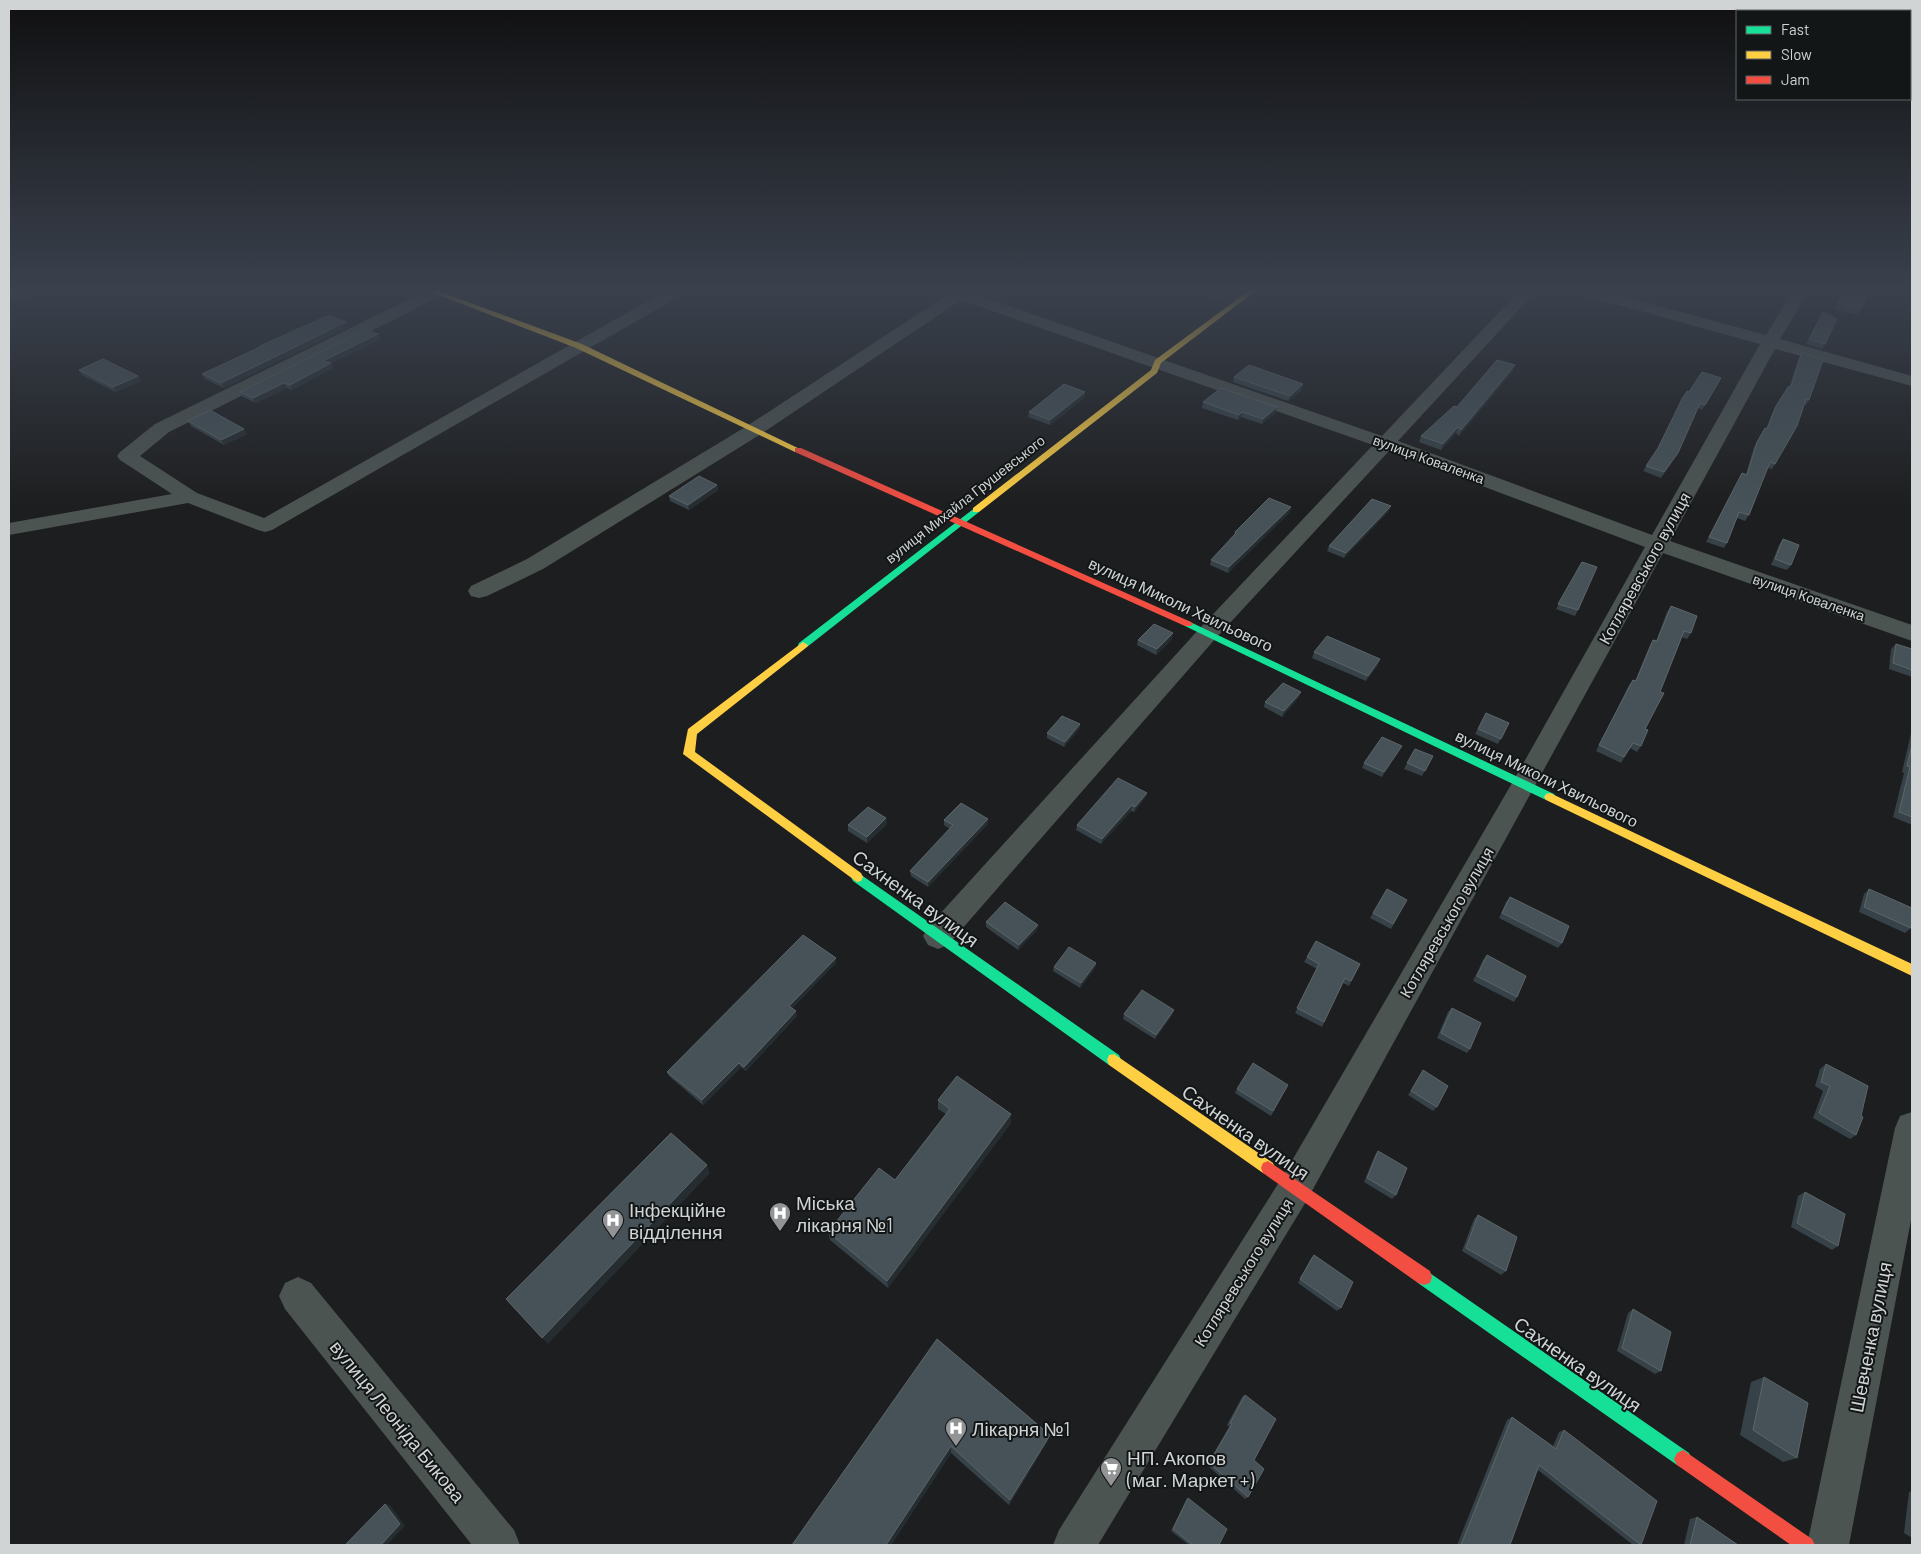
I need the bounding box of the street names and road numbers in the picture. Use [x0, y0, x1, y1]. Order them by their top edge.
street label: вулиця Михайла Грушевського [882, 431, 1048, 567]
street label: вулиця Коваленка [1371, 431, 1487, 487]
street label: Котляревського вулиця [1594, 489, 1694, 647]
street label: вулиця Миколи Хвильового [1086, 553, 1276, 655]
street label: вулиця Коваленка [1751, 570, 1867, 624]
street label: вулиця Миколи Хвильового [1453, 725, 1642, 831]
street label: Котляревського вулиця [1395, 843, 1497, 1001]
street label: Сахненка вулиця [848, 845, 984, 951]
street label: Сахненка вулиця [1178, 1079, 1314, 1185]
street label: Котляревського вулиця [1190, 1195, 1296, 1349]
street label: Шевченка вулиця [1844, 1260, 1896, 1414]
street label: Сахненка вулиця [1510, 1311, 1646, 1417]
street label: вулиця Леоніда Бикова [326, 1335, 471, 1507]

